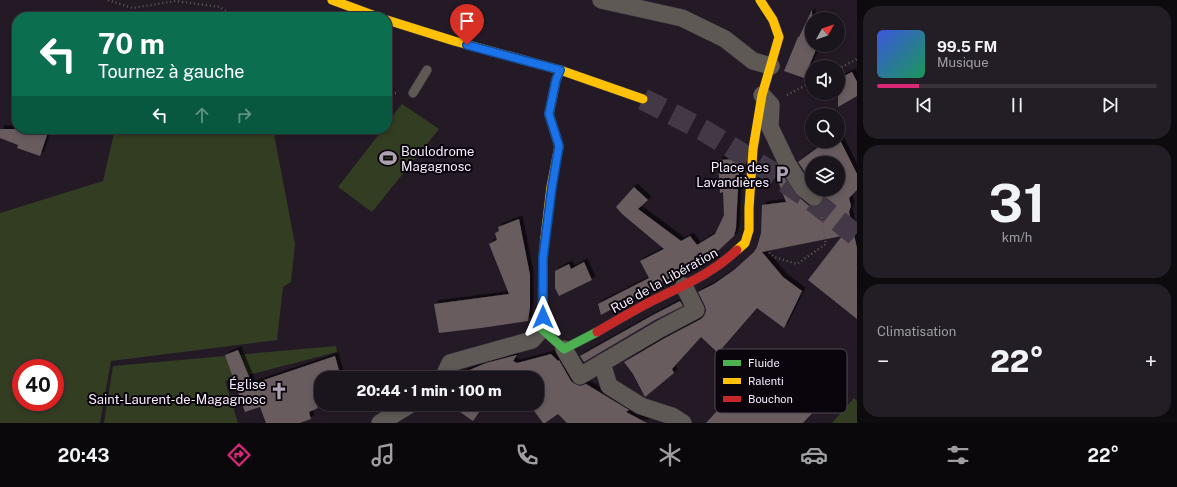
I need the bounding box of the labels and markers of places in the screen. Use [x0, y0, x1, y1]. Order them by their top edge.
pin [450, 4, 484, 45]
place label: Boulodrome Magagnosc [401, 144, 474, 174]
sports icon: Boulodrome Magagnosc [378, 148, 398, 168]
place label: Place des Lavandières [696, 160, 769, 190]
parking icon: Place des Lavandières [772, 164, 792, 184]
place label: Église Saint-Laurent-de-Magagnosc [88, 376, 266, 407]
church icon: Église Saint-Laurent-de-Magagnosc [269, 381, 289, 401]

